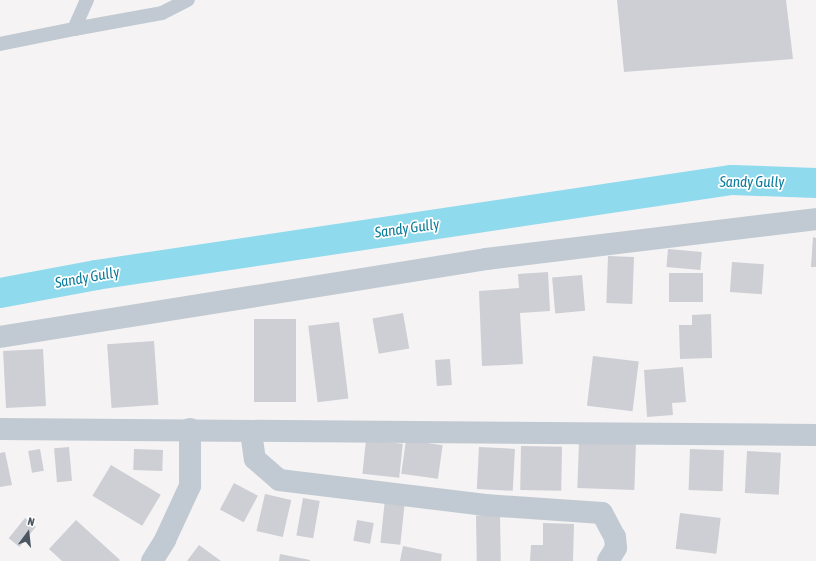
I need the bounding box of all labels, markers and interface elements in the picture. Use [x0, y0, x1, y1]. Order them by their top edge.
water label: Sandy Gully [719, 173, 785, 191]
water label: Sandy Gully [374, 215, 440, 241]
water label: Sandy Gully [53, 262, 121, 292]
north arrow [8, 513, 48, 553]
text: N [26, 515, 36, 528]

